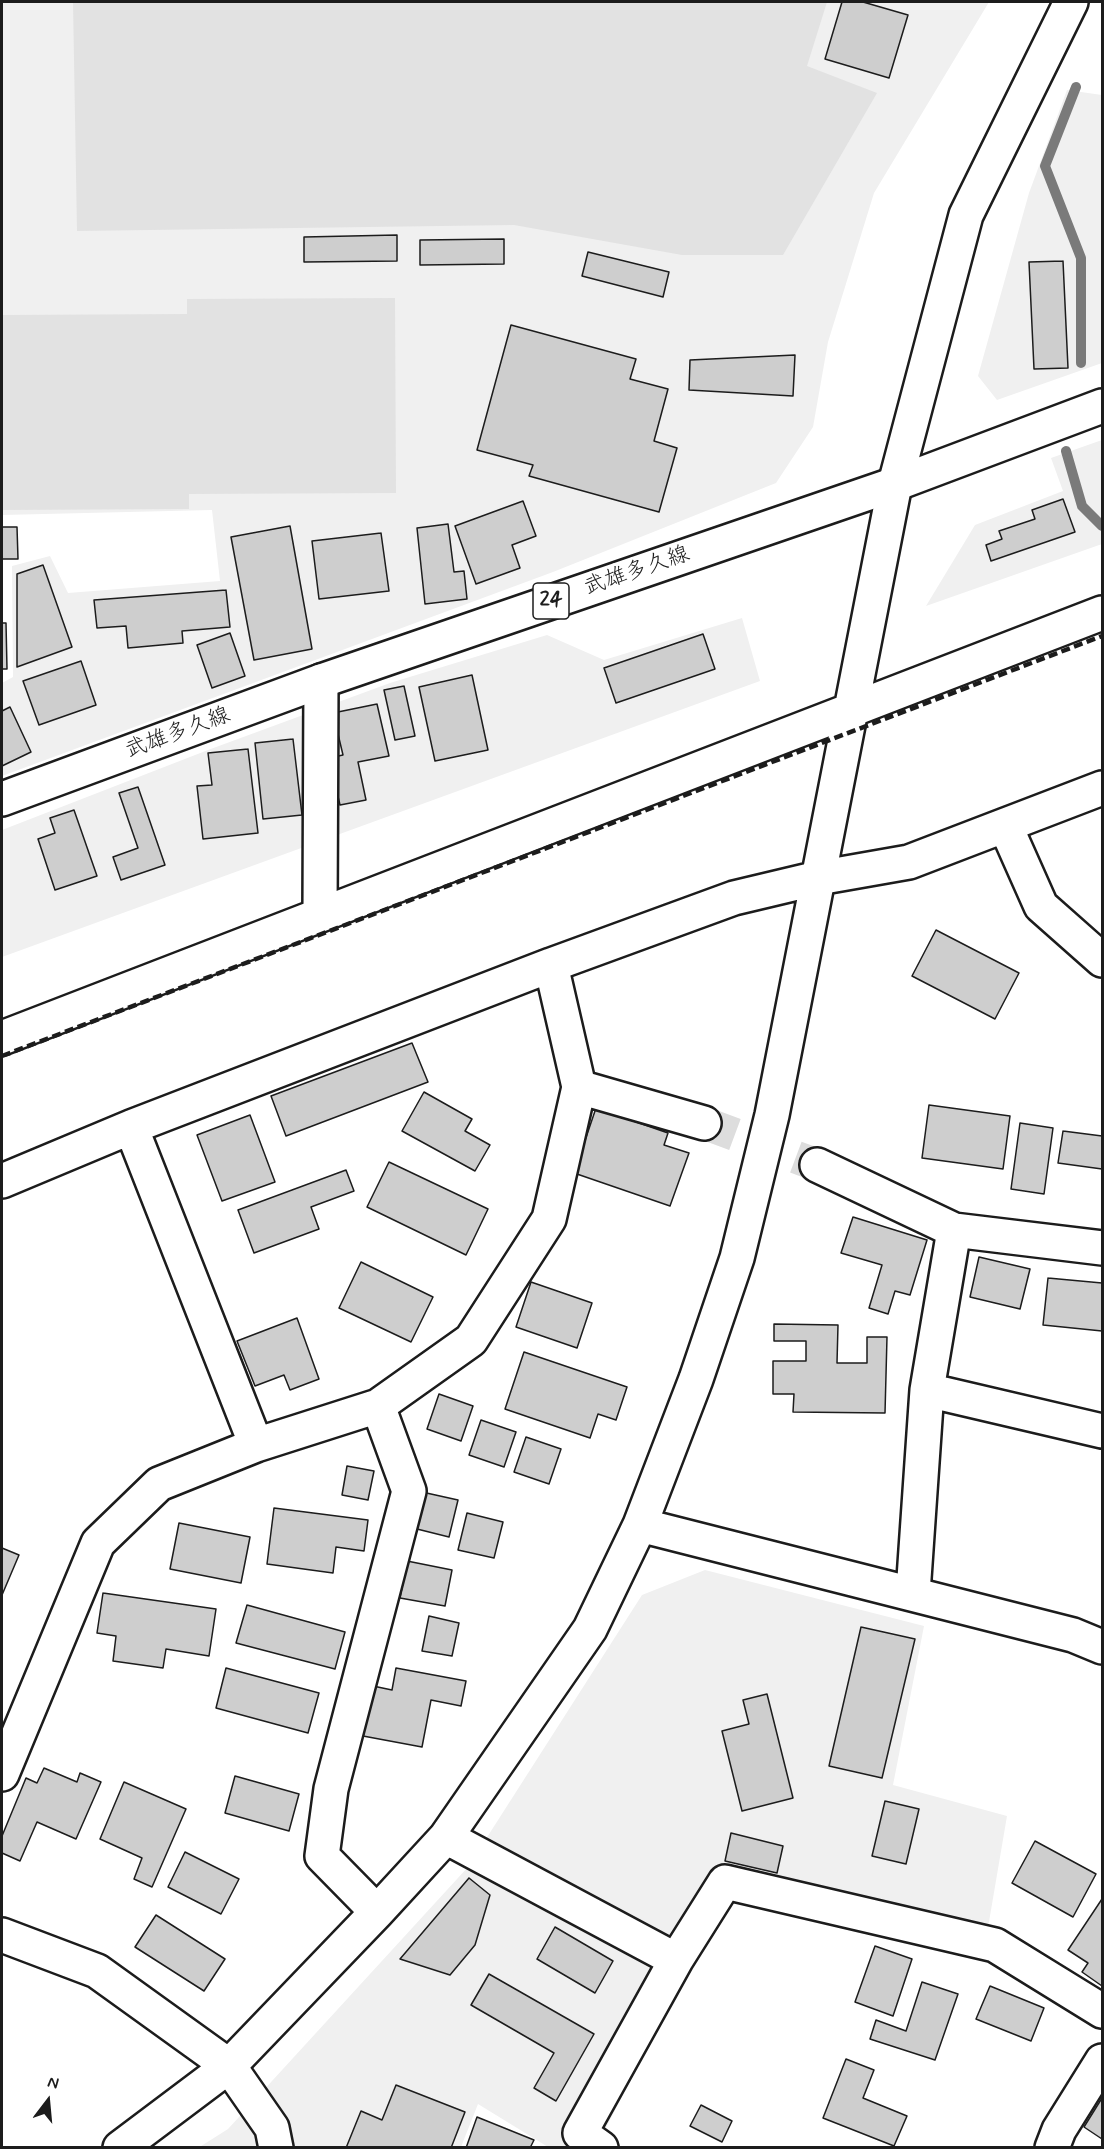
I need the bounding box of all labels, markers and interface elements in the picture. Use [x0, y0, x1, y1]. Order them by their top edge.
street label: 武雄多久線 [581, 542, 693, 602]
road number: 24 [533, 583, 569, 619]
street label: 武雄多久線 [122, 703, 234, 765]
north arrow [18, 2071, 78, 2131]
text: N [45, 2072, 61, 2095]

